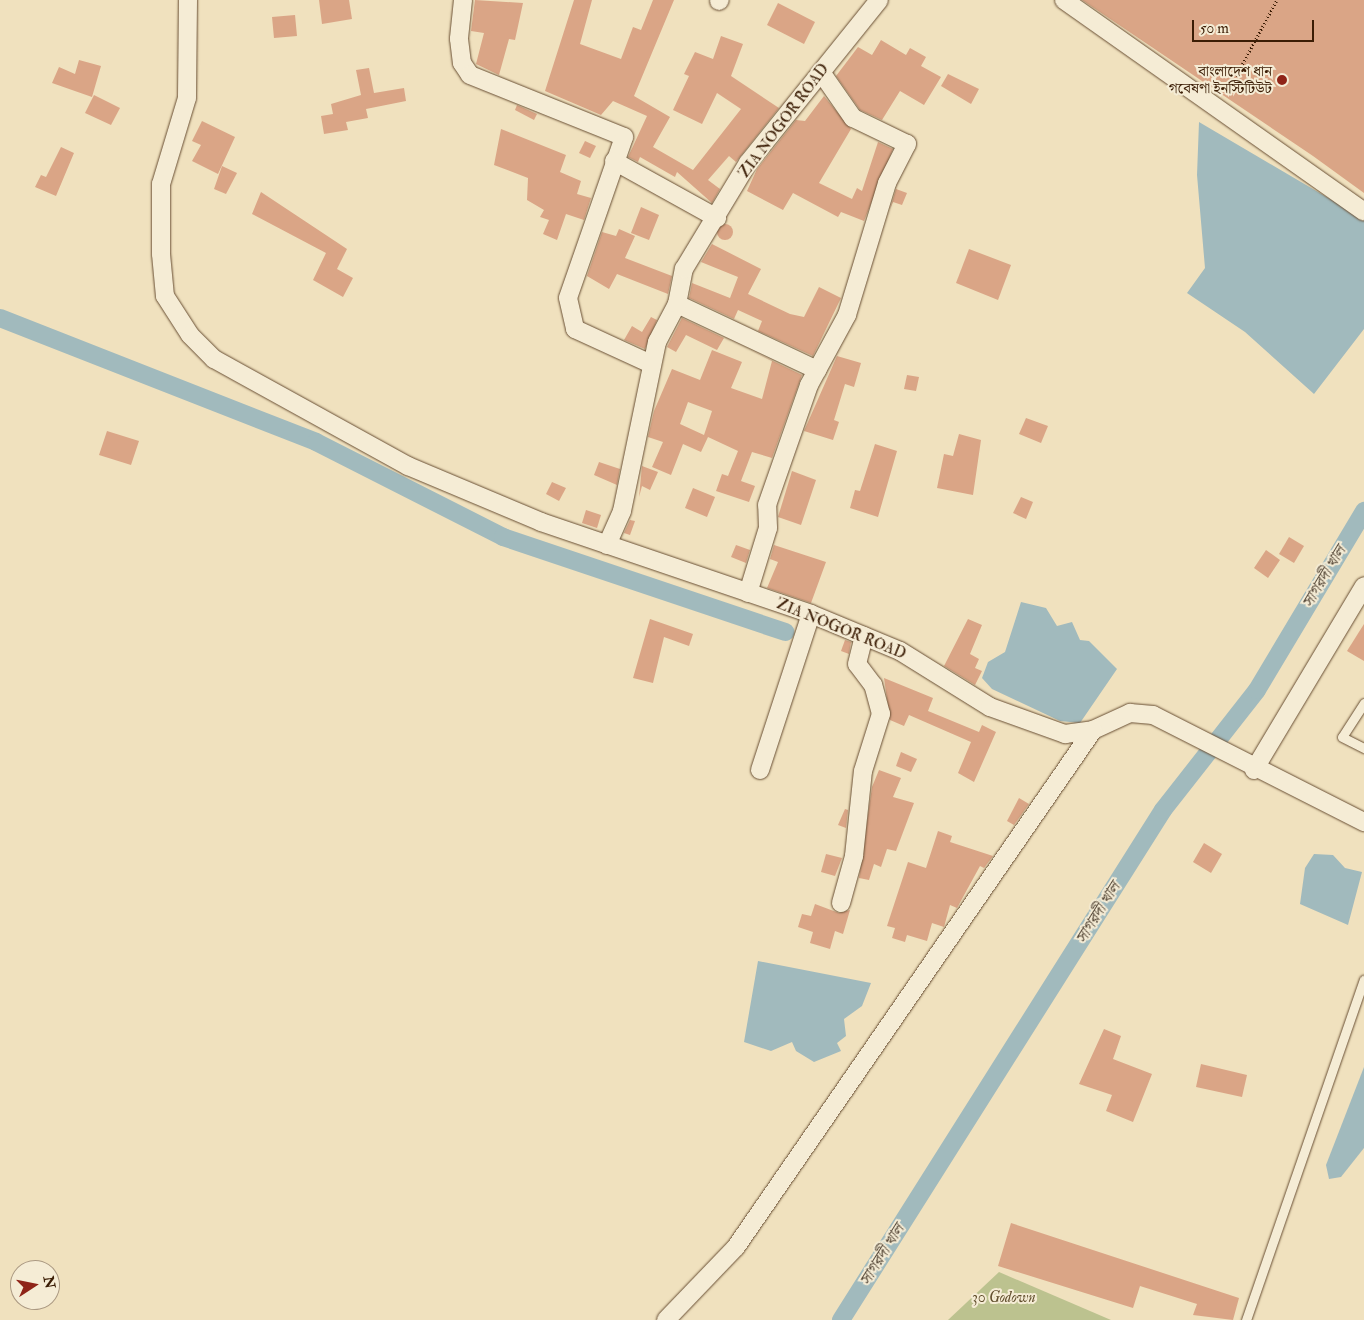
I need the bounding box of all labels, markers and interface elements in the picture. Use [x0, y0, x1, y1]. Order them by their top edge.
scale bar [1194, 10, 1316, 42]
text: 50 m [1200, 19, 1229, 38]
street label: ZIA NOGOR ROAD [735, 60, 833, 182]
place label: বাংলাদেশ ধান গবেষণা ইনস্টিটিউট [1169, 62, 1272, 97]
marker: বাংলাদেশ ধান গবেষণা ইনস্টিটিউট [1276, 74, 1288, 86]
water label: সাগরদী খাল [1298, 543, 1350, 611]
street label: ZIA NOGOR ROAD [774, 595, 908, 663]
water label: সাগরদী খাল [1072, 879, 1124, 947]
water label: সাগরদী খাল [856, 1221, 908, 1289]
north arrow [10, 1260, 60, 1310]
text: N [40, 1274, 59, 1290]
park label: 30 Godown [972, 1289, 1036, 1307]

